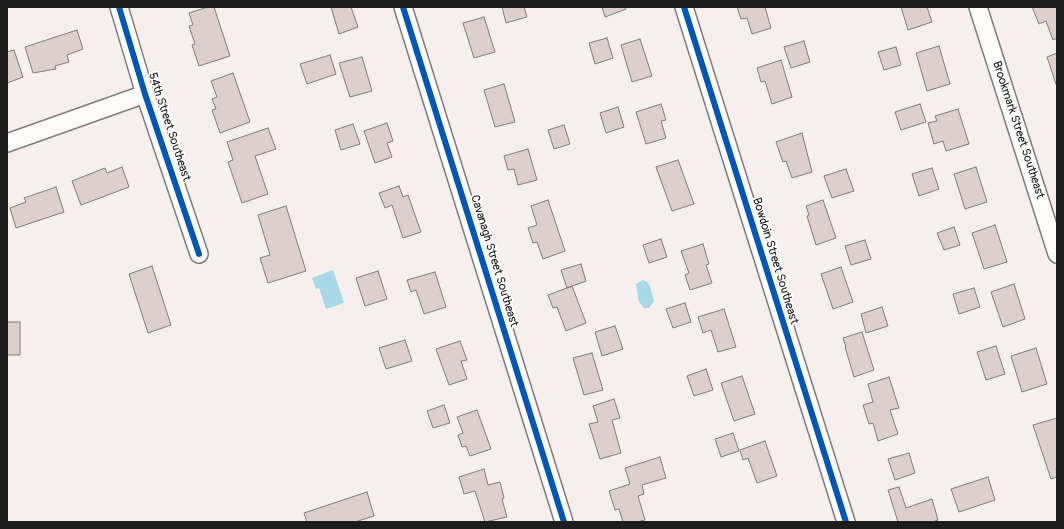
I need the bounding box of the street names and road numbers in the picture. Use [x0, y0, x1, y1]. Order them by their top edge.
street label: Brookmark Street Southeast [989, 59, 1047, 201]
street label: 54th Street Southeast [145, 71, 193, 183]
street label: Cavanagh Street Southeast [467, 193, 521, 329]
street label: Bowdoin Street Southeast [749, 196, 801, 326]

